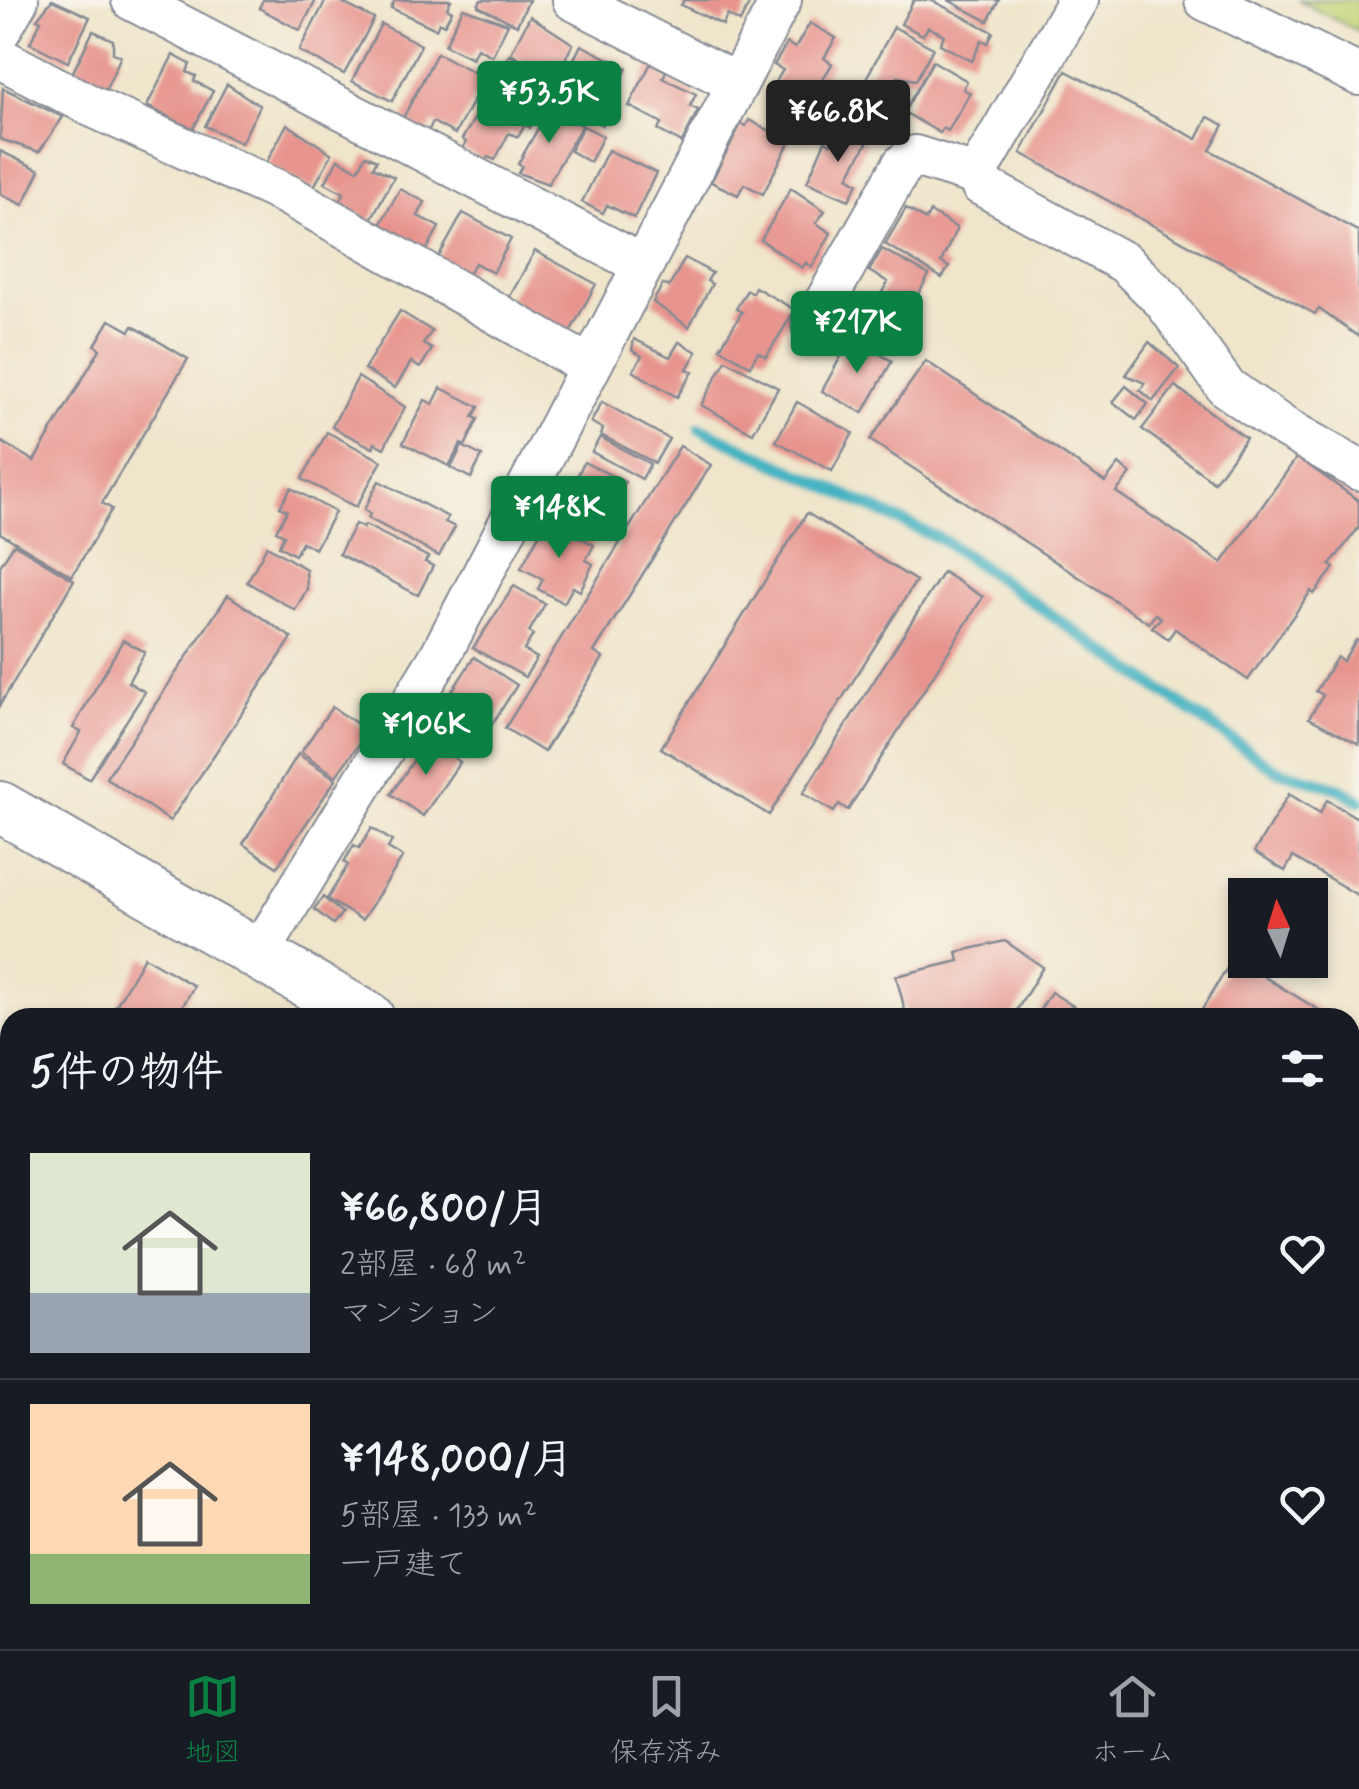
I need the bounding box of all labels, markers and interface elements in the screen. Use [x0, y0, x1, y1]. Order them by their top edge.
pin: ¥53.5K [468, 61, 630, 146]
text: ¥53.5K [499, 72, 599, 114]
pin: ¥66.8K [757, 80, 919, 165]
text: ¥66.8K [788, 91, 888, 133]
pin: ¥217K [787, 291, 927, 376]
text: ¥217K [813, 302, 901, 344]
pin: ¥148K [489, 476, 629, 561]
text: ¥148K [513, 487, 605, 529]
pin: ¥106K [356, 693, 496, 778]
text: ¥106K [382, 704, 470, 746]
north arrow [1228, 878, 1328, 978]
map controls [1228, 878, 1328, 978]
icon: filters [1275, 1041, 1330, 1096]
text: 5件の物件 [30, 1046, 223, 1101]
text: ¥66,800/月 [340, 1182, 549, 1237]
icon: home [110, 1193, 230, 1313]
icon: heart [1275, 1226, 1330, 1281]
text: 2部屋 · 68 m² [340, 1244, 527, 1286]
text: マンション [340, 1293, 499, 1335]
text: ¥148,000/月 [340, 1433, 573, 1488]
icon: home [110, 1444, 230, 1564]
icon: heart [1275, 1477, 1330, 1532]
text: 5部屋 · 133 m² [340, 1495, 537, 1537]
text: 一戸建て [340, 1544, 468, 1586]
tab: 地図 [185, 1669, 241, 1772]
tab: 保存済み [610, 1669, 722, 1772]
tab: ホーム [1091, 1669, 1174, 1772]

